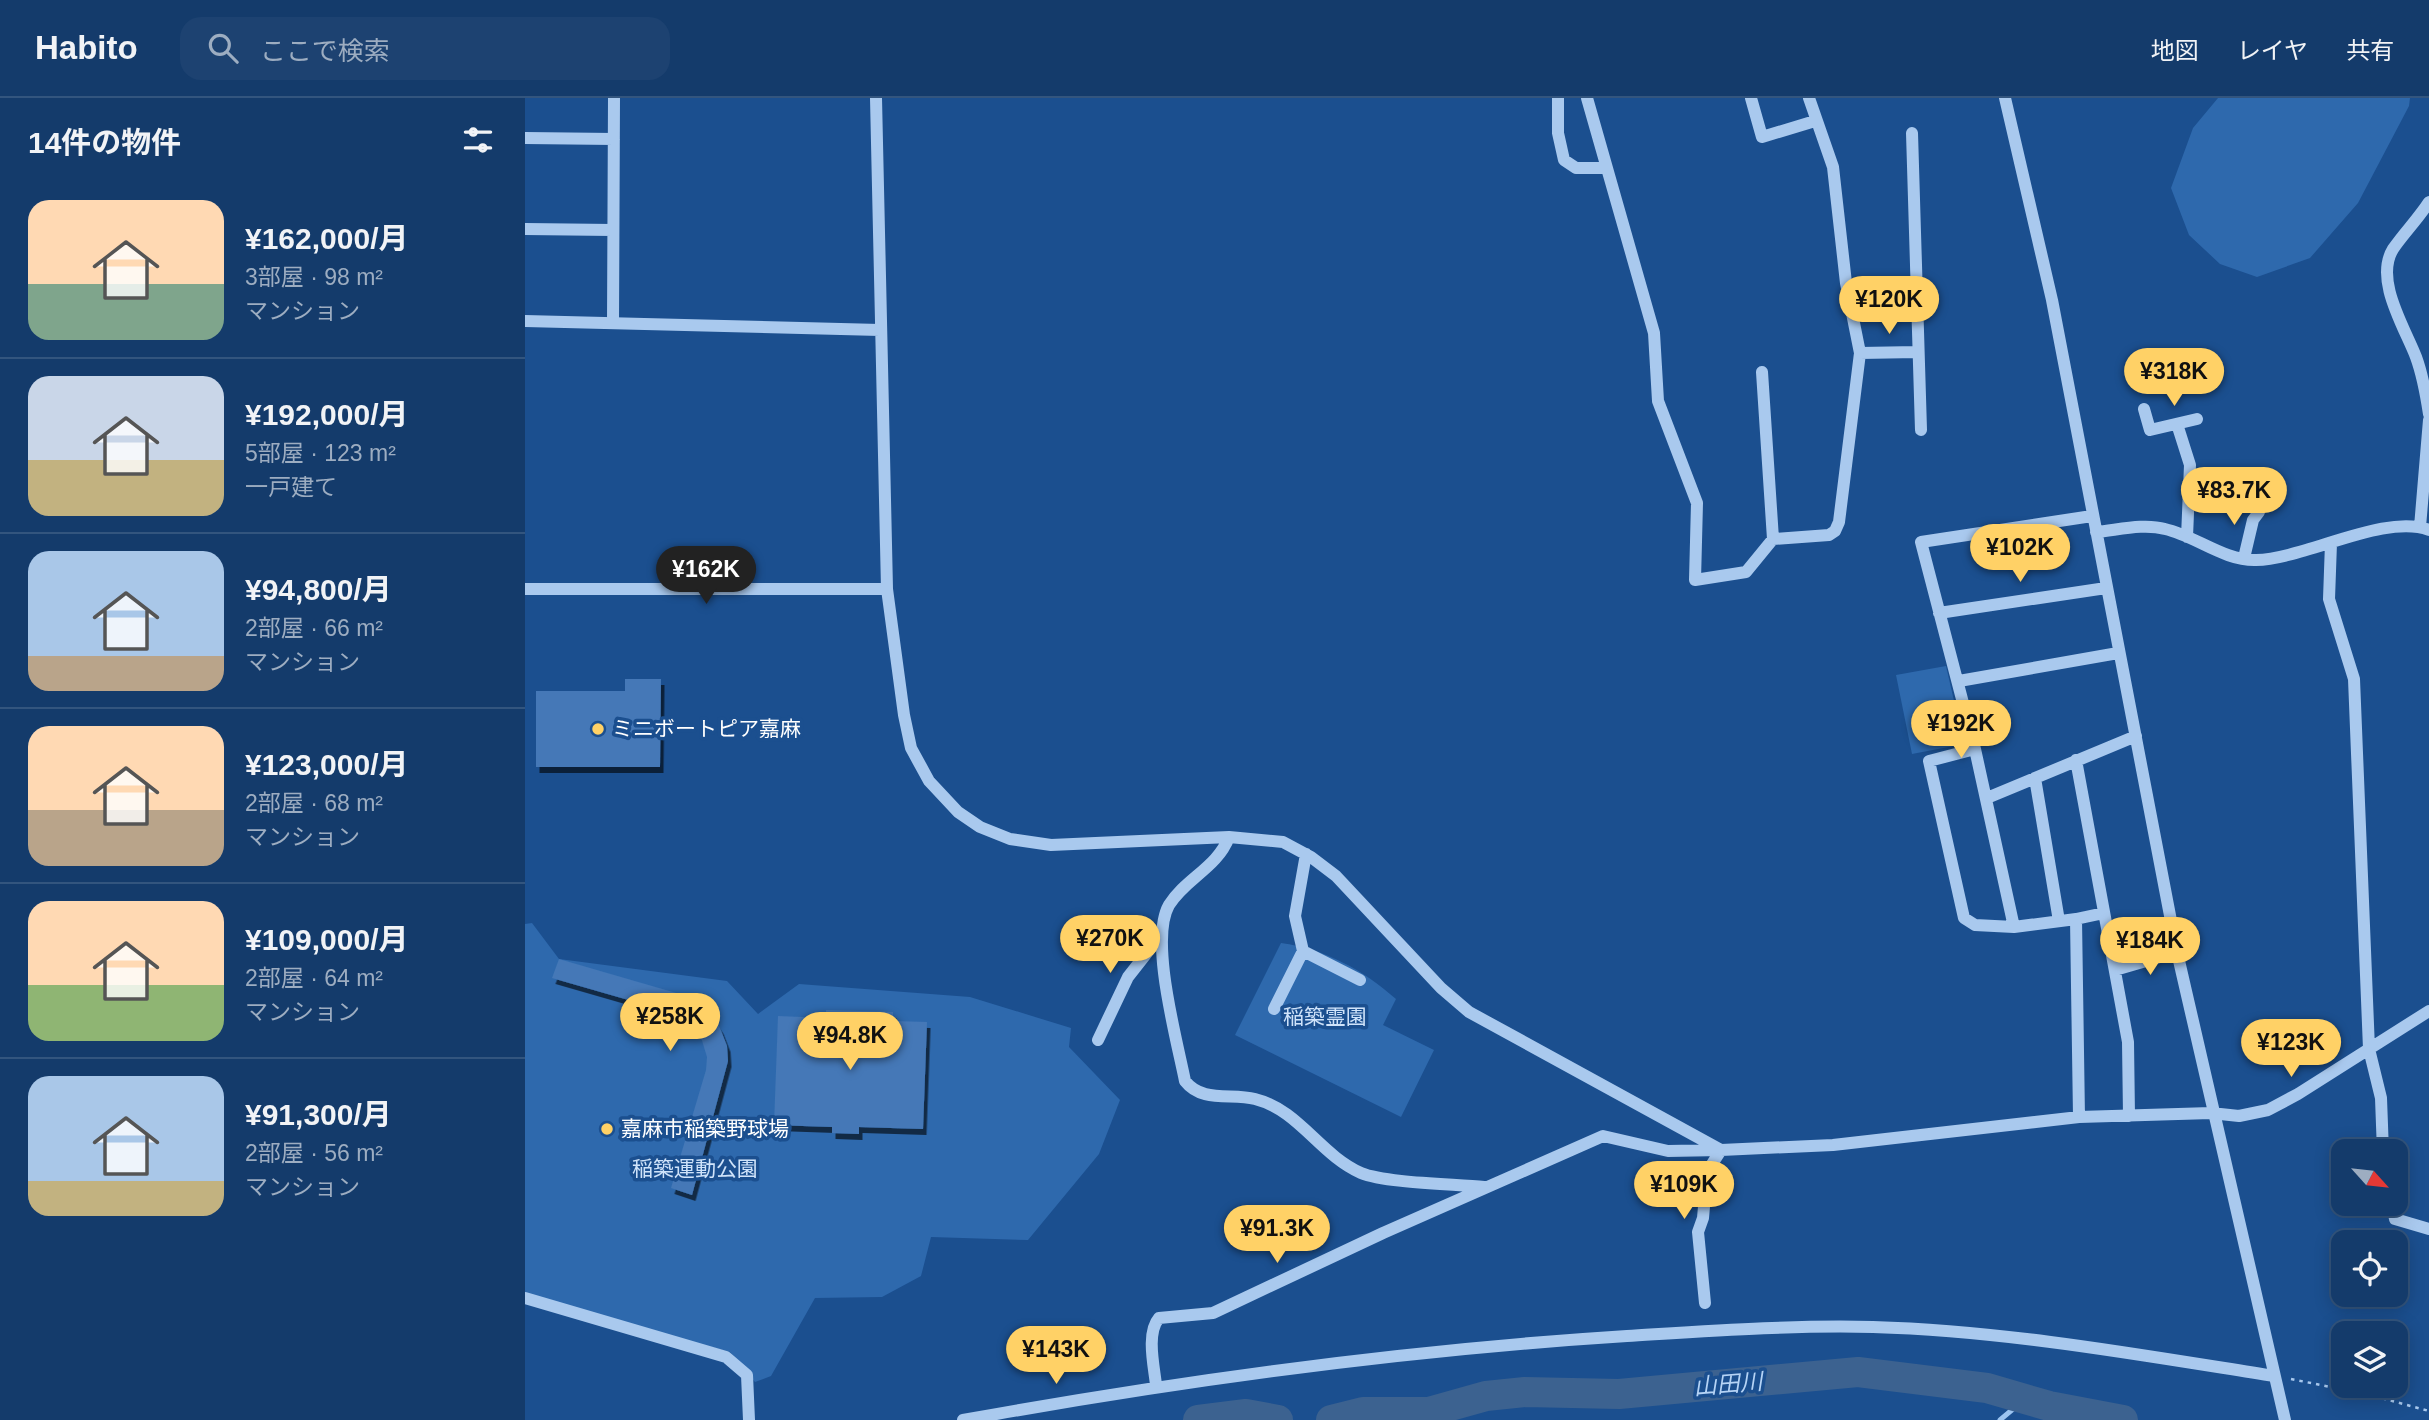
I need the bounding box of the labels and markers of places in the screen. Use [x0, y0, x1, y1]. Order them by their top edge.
pin: ¥120K [1840, 276, 1938, 336]
pin: ¥318K [2125, 348, 2223, 408]
pin: ¥83.7K [2177, 468, 2291, 527]
pin: ¥102K [1971, 524, 2069, 584]
pin: ¥162K [657, 546, 755, 606]
pin: ¥192K [1912, 700, 2010, 760]
place label: ミニボートピア嘉麻 [612, 717, 801, 740]
marker: ミニボートピア嘉麻 [590, 721, 606, 737]
pin: ¥270K [1061, 916, 1159, 975]
pin: ¥184K [2101, 918, 2199, 977]
pin: ¥258K [621, 993, 719, 1053]
pin: ¥94.8K [793, 1012, 907, 1072]
pin: ¥123K [2242, 1020, 2340, 1079]
place label: 嘉麻市稲築野球場 [621, 1117, 789, 1140]
marker: 嘉麻市稲築野球場 [599, 1121, 615, 1137]
pin: ¥109K [1635, 1162, 1733, 1221]
pin: ¥91.3K [1220, 1206, 1334, 1265]
pin: ¥143K [1007, 1326, 1105, 1386]

